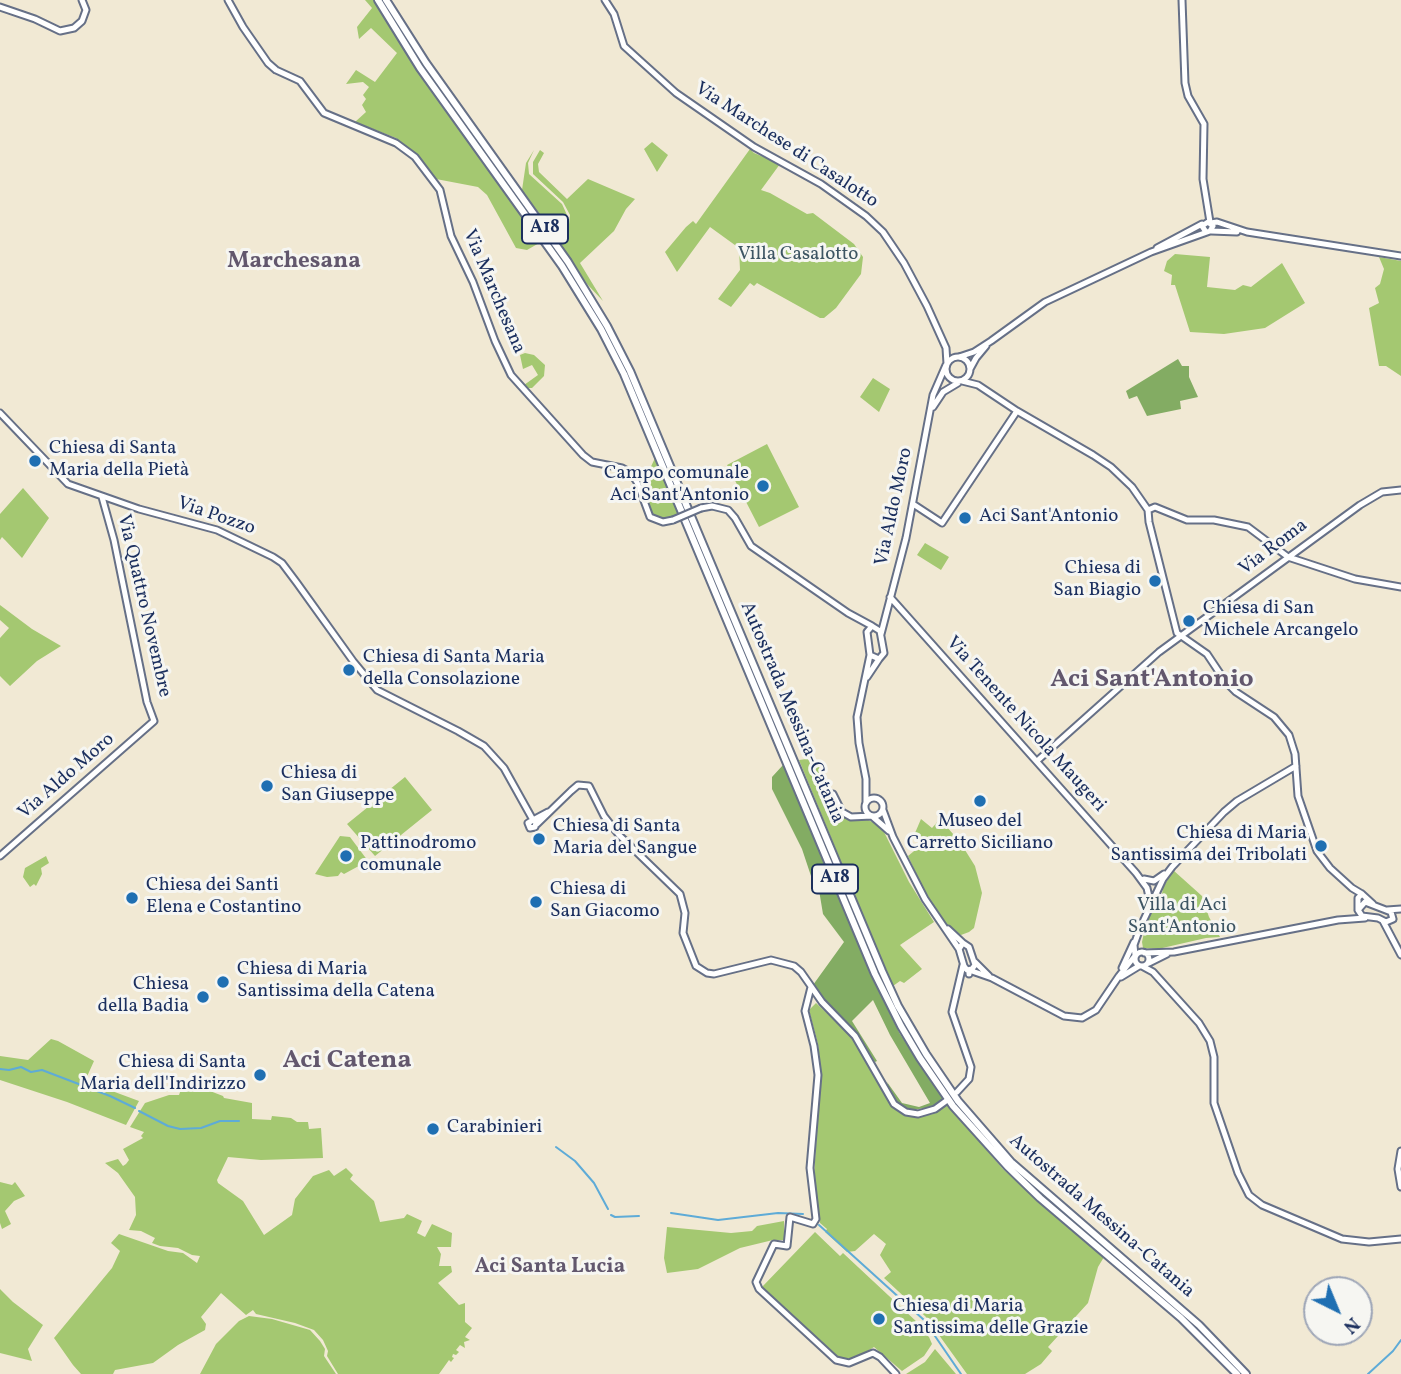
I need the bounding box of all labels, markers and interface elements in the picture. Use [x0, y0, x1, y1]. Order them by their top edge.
street label: Via Marchese di Casalotto [690, 78, 882, 214]
road number: A18 [522, 214, 568, 244]
street label: Via Marchesana [457, 226, 529, 358]
park label: Villa Casalotto [738, 245, 858, 267]
district label: Marchesana [227, 249, 361, 277]
place label: Chiesa di Santa Maria della Pietà [49, 439, 189, 483]
street label: Via Aldo Moro [871, 446, 919, 568]
marker: Chiesa di Santa Maria della Pietà [27, 453, 43, 469]
place label: Campo comunale Aci Sant'Antonio [604, 464, 749, 508]
marker: Campo comunale Aci Sant'Antonio [755, 478, 771, 494]
street label: Via Pozzo [174, 493, 258, 541]
place label: Aci Sant'Antonio [979, 507, 1118, 529]
marker: Aci Sant'Antonio [957, 510, 973, 526]
street label: Via Quattro Novembre [111, 512, 175, 700]
street label: Via Roma [1235, 515, 1313, 581]
place label: Chiesa di San Biagio [1053, 559, 1141, 603]
marker: Chiesa di San Biagio [1147, 573, 1163, 589]
street label: Autostrada Messina-Catania [734, 599, 848, 827]
place label: Chiesa di San Michele Arcangelo [1203, 599, 1358, 643]
marker: Chiesa di San Michele Arcangelo [1181, 613, 1197, 629]
street label: Via Tenente Nicola Maugeri [940, 633, 1110, 817]
place label: Chiesa di Santa Maria della Consolazione [363, 648, 545, 692]
marker: Chiesa di Santa Maria della Consolazione [341, 662, 357, 678]
district label: Aci Sant'Antonio [1050, 665, 1254, 697]
street label: Via Aldo Moro [14, 729, 120, 825]
place label: Chiesa di San Giuseppe [281, 764, 394, 808]
marker: Chiesa di San Giuseppe [259, 778, 275, 794]
marker: Museo del Carretto Siciliano [972, 793, 988, 809]
place label: Museo del Carretto Siciliano [907, 812, 1053, 856]
place label: Chiesa di Santa Maria del Sangue [553, 817, 697, 861]
place label: Chiesa di Maria Santissima dei Tribolati [1110, 824, 1307, 868]
marker: Chiesa di Santa Maria del Sangue [531, 831, 547, 847]
place label: Pattinodromo comunale [360, 834, 476, 878]
marker: Chiesa di Maria Santissima dei Tribolati [1313, 838, 1329, 854]
marker: Pattinodromo comunale [338, 848, 354, 864]
road number: A18 [812, 864, 858, 894]
place label: Chiesa dei Santi Elena e Costantino [146, 876, 301, 920]
place label: Chiesa di San Giacomo [550, 880, 660, 924]
marker: Chiesa dei Santi Elena e Costantino [124, 890, 140, 906]
marker: Chiesa di San Giacomo [528, 894, 544, 910]
park label: Villa di Aci Sant'Antonio [1128, 896, 1236, 940]
place label: Chiesa di Maria Santissima della Catena [237, 960, 435, 1004]
marker: Chiesa di Maria Santissima della Catena [215, 974, 231, 990]
place label: Chiesa della Badia [97, 975, 189, 1019]
marker: Chiesa della Badia [195, 989, 211, 1005]
district label: Aci Catena [282, 1046, 412, 1078]
place label: Chiesa di Santa Maria dell'Indirizzo [80, 1053, 246, 1097]
marker: Chiesa di Santa Maria dell'Indirizzo [252, 1067, 268, 1083]
place label: Carabinieri [447, 1118, 542, 1140]
marker: Carabinieri [425, 1121, 441, 1137]
street label: Autostrada Messina-Catania [1004, 1130, 1198, 1304]
district label: Aci Santa Lucia [475, 1255, 625, 1281]
north arrow [1303, 1276, 1373, 1346]
place label: Chiesa di Maria Santissima delle Grazie [893, 1297, 1088, 1341]
marker: Chiesa di Maria Santissima delle Grazie [871, 1311, 887, 1327]
text: N [1337, 1311, 1365, 1339]

